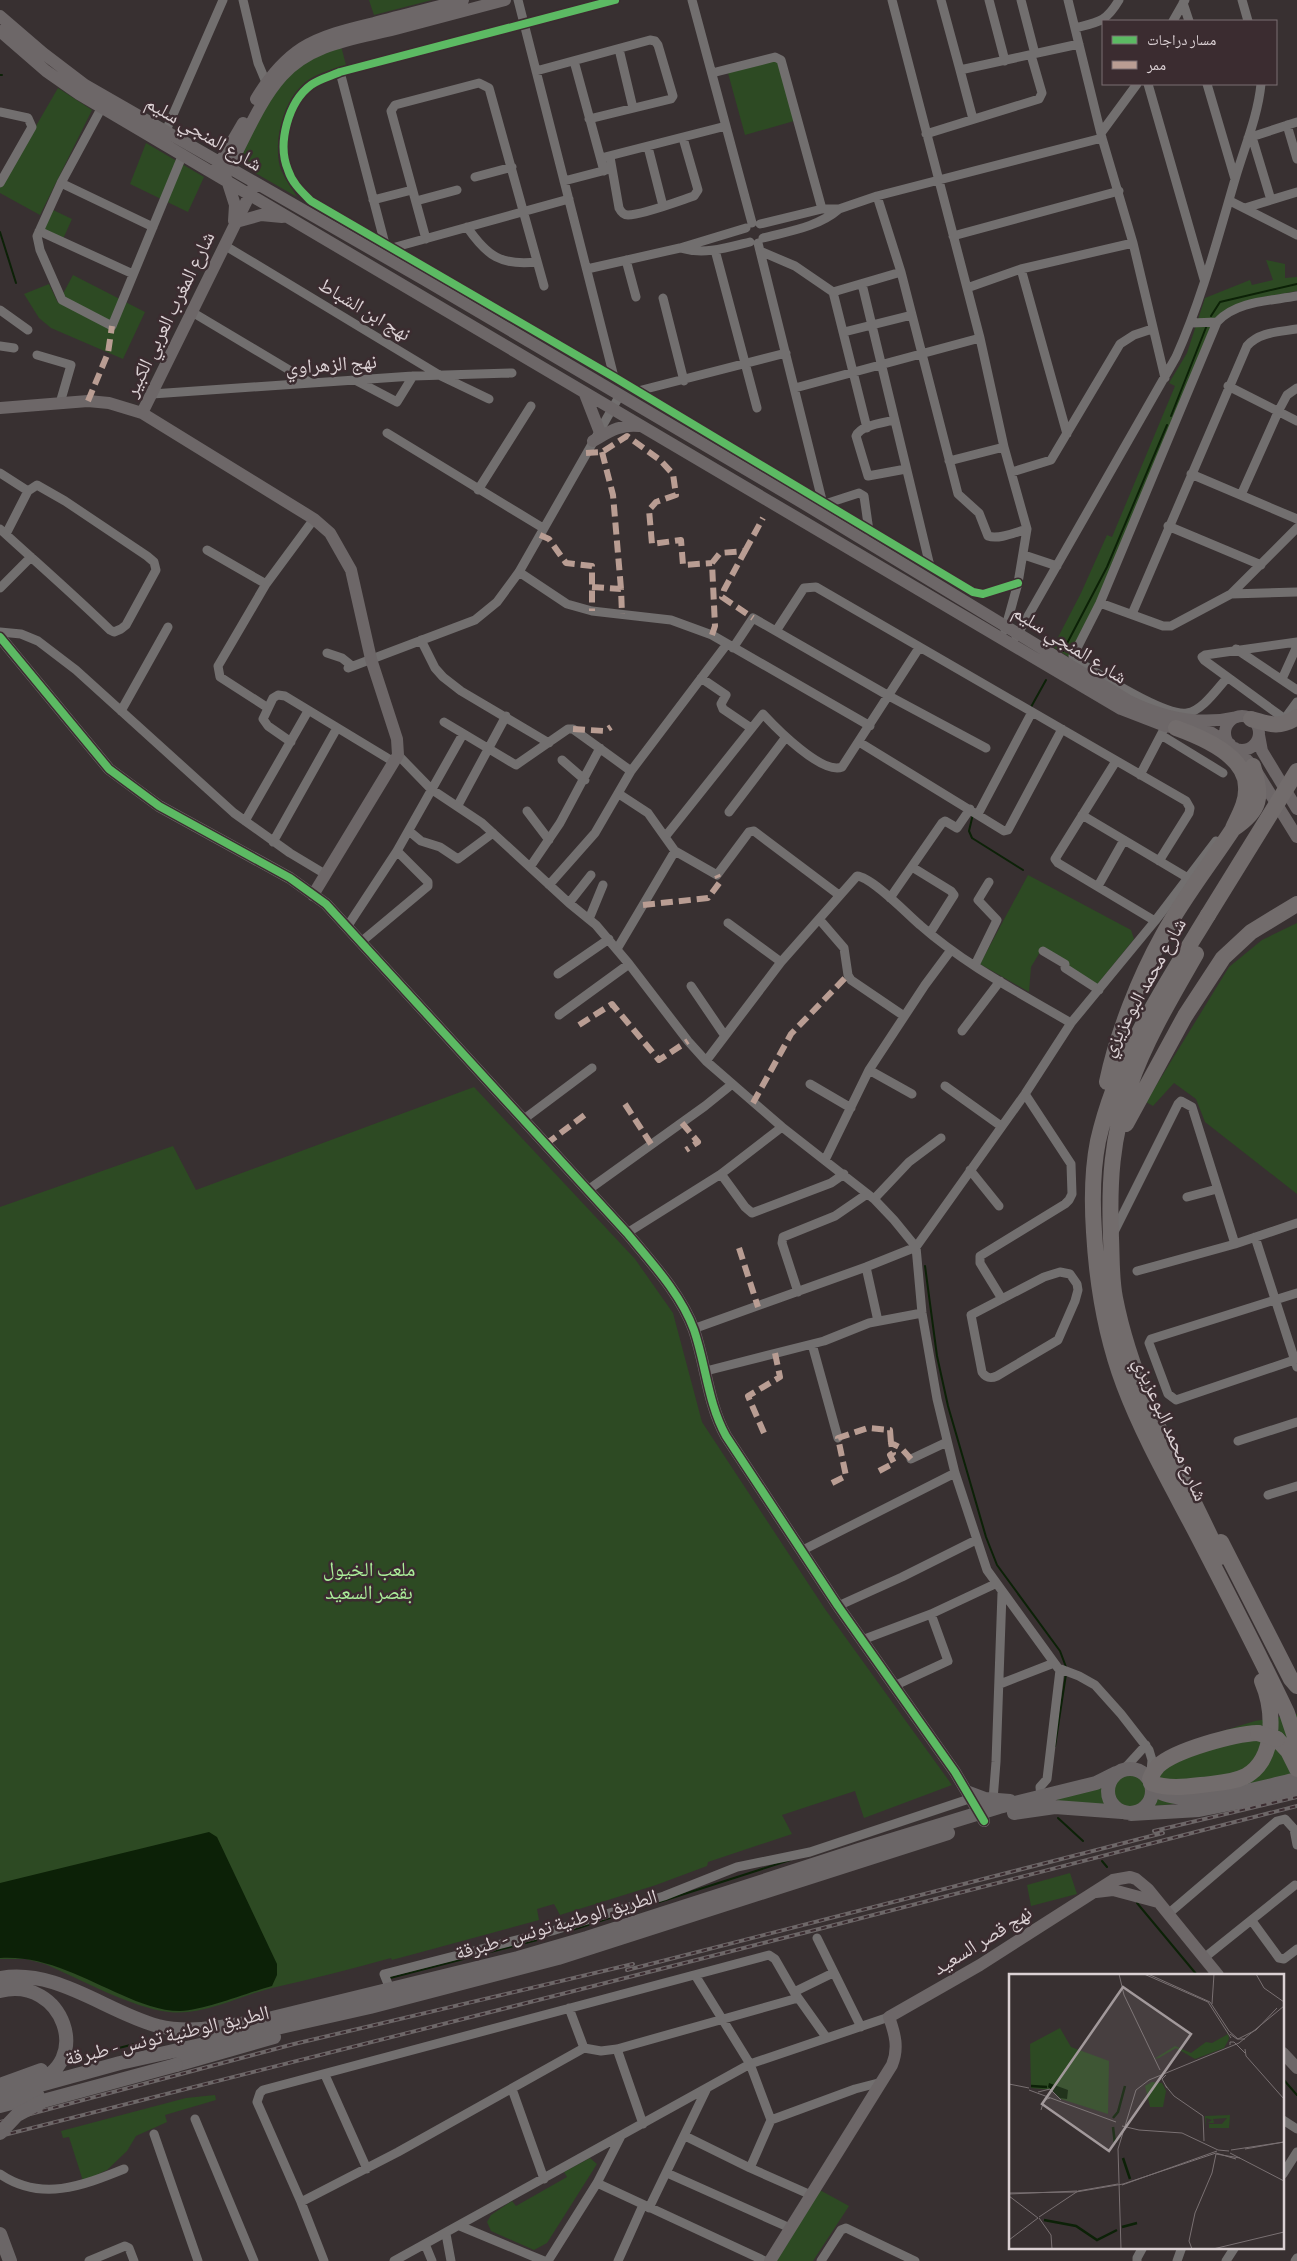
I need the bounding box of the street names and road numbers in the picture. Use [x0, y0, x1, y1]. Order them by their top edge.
street label: شارع المنجي سليم [139, 93, 265, 180]
street label: شارع المغرب العربي الكبير [121, 229, 223, 403]
street label: نهج ابن الشباط [314, 275, 414, 347]
street label: نهج الزهراوي [285, 352, 378, 383]
street label: شارع المنجي سليم [1006, 602, 1130, 692]
street label: شارع محمد البوعزيزي [1098, 915, 1195, 1062]
street label: شارع محمد البوعزيزي [1125, 1355, 1211, 1506]
street label: الطريق الوطنية تونس - طبرقة [453, 1887, 660, 1964]
street label: نهج قصر السعيد [930, 1903, 1037, 1981]
street label: الطريق الوطنية تونس - طبرقة [63, 2003, 272, 2070]

